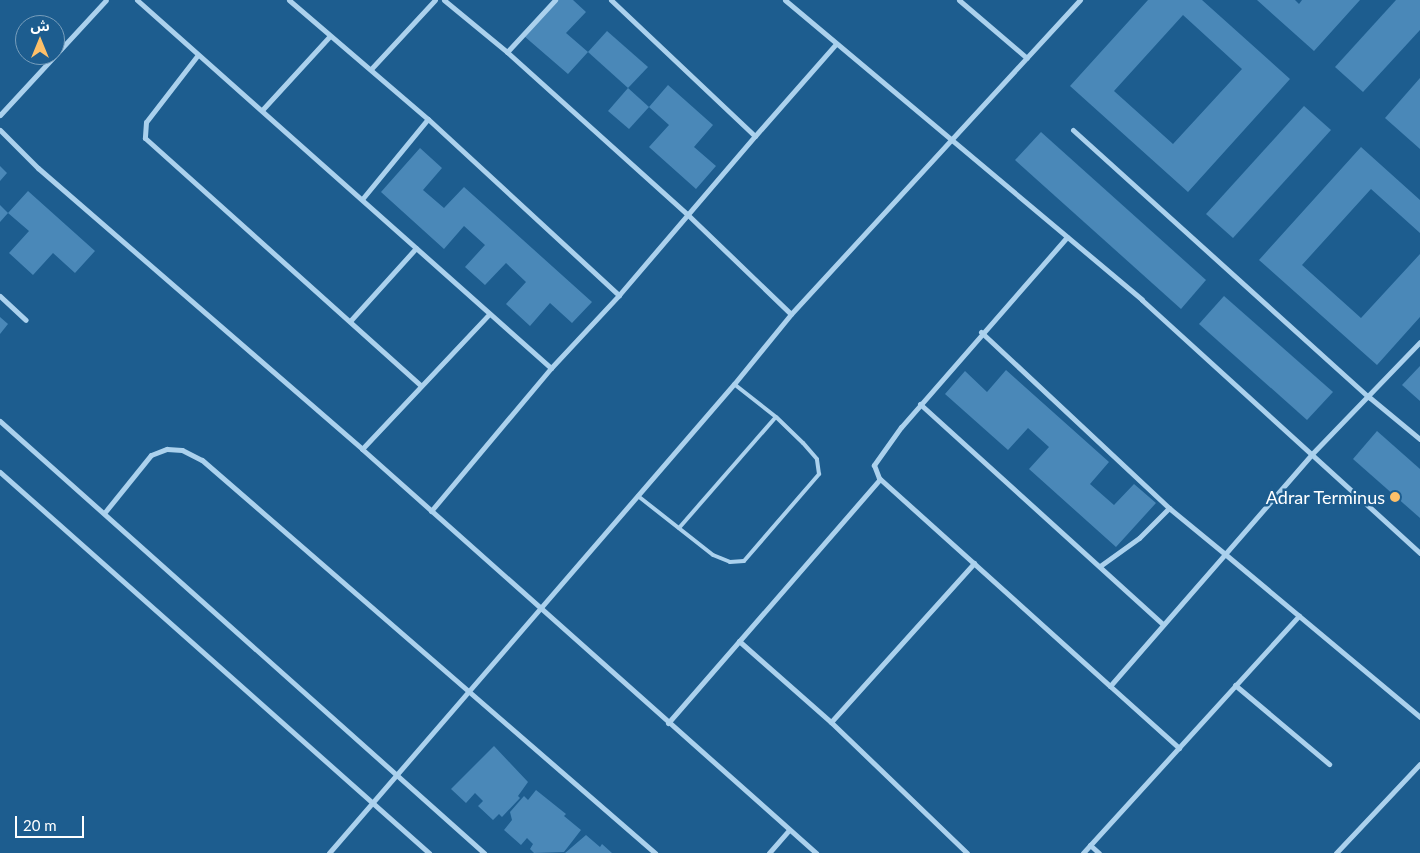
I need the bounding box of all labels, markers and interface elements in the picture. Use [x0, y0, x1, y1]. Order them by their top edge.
north arrow [15, 15, 65, 65]
text: ش [30, 17, 50, 34]
place label: Adrar Terminus [1265, 486, 1385, 508]
marker: Adrar Terminus [1389, 491, 1401, 503]
scale bar [18, 806, 86, 838]
text: 20 m [23, 816, 57, 834]

